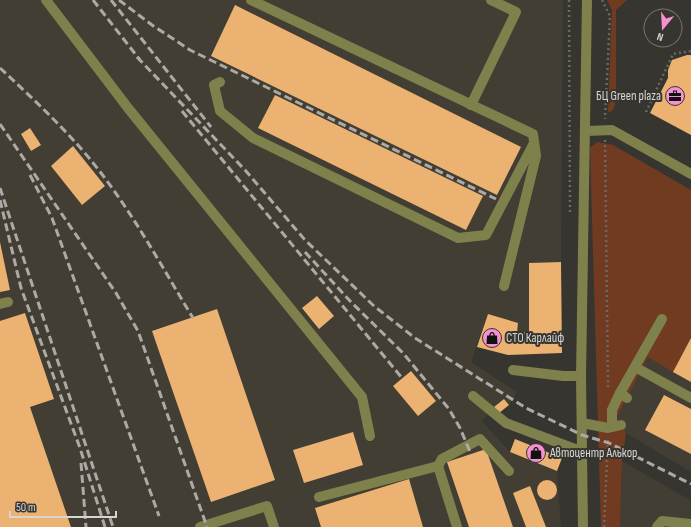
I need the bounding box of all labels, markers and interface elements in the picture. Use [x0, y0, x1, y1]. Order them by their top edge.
north arrow [643, 8, 683, 48]
text: N [655, 30, 665, 44]
office icon: БЦ Green plaza [664, 85, 686, 107]
place label: БЦ Green plaza [596, 88, 661, 104]
shop icon: СТО Карлайф [481, 327, 503, 349]
place label: СТО Карлайф [506, 330, 564, 346]
shop icon: Автоцентр Алькор [525, 442, 547, 464]
place label: Автоцентр Алькор [549, 445, 637, 461]
scale bar [10, 493, 116, 519]
text: 50 m [16, 500, 36, 515]

